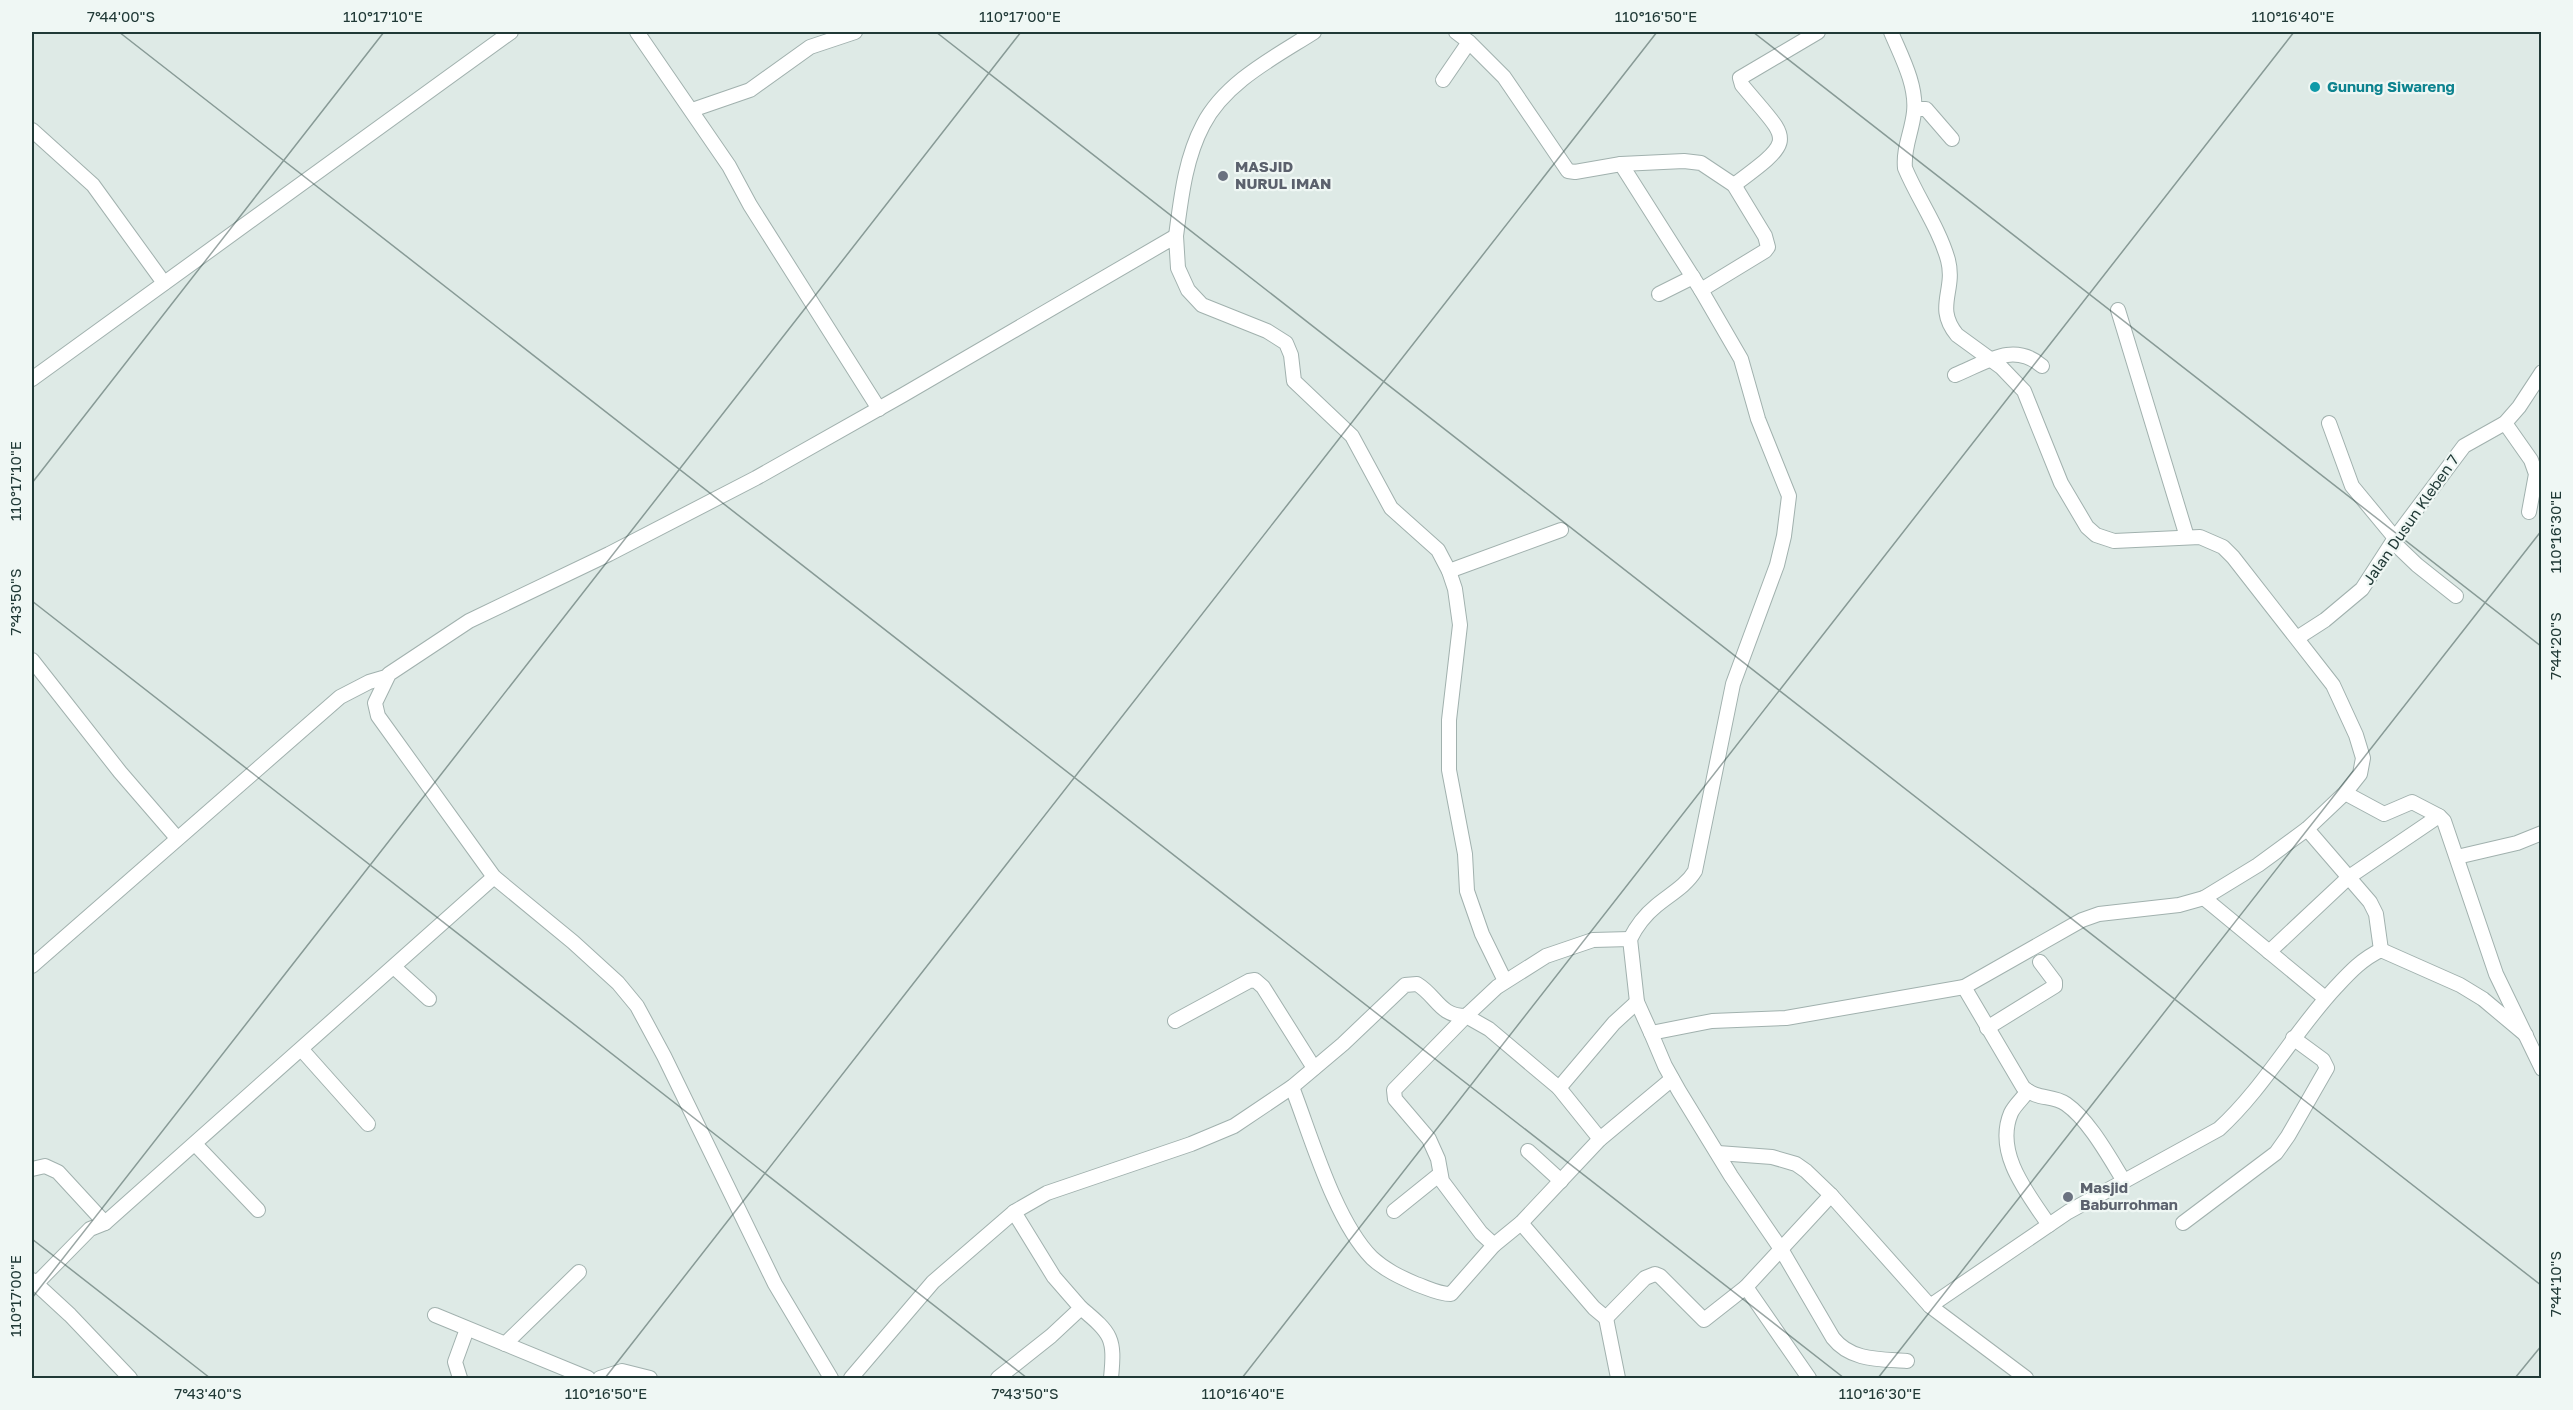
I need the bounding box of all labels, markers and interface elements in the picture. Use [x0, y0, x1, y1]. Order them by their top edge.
text: 7°44'00"S [87, 7, 155, 25]
text: 110°17'10"E [343, 7, 423, 25]
text: 110°17'00"E [979, 7, 1061, 25]
text: 110°16'50"E [1615, 7, 1697, 25]
text: 110°16'40"E [2252, 7, 2334, 25]
place label: Gunung Siwareng [2327, 77, 2455, 95]
marker: Gunung Siwareng [2308, 80, 2322, 94]
place label: MASJID NURUL IMAN [1235, 157, 1331, 192]
marker: MASJID NURUL IMAN [1216, 169, 1230, 183]
text: 110°17'10"E [6, 441, 24, 521]
street label: Jalan Dusun Kleben 7 [2358, 451, 2462, 588]
text: 110°16'30"E [2546, 491, 2564, 573]
text: 7°43'50"S [6, 568, 24, 636]
text: 7°44'20"S [2546, 612, 2564, 680]
place label: Masjid Baburrohman [2080, 1178, 2178, 1213]
marker: Masjid Baburrohman [2061, 1190, 2075, 1204]
text: 7°44'10"S [2546, 1251, 2564, 1317]
text: 110°17'00"E [6, 1255, 24, 1337]
text: 7°43'40"S [174, 1384, 242, 1402]
text: 110°16'50"E [565, 1384, 647, 1402]
text: 7°43'50"S [991, 1384, 1059, 1402]
text: 110°16'40"E [1202, 1384, 1284, 1402]
text: 110°16'30"E [1839, 1384, 1921, 1402]

